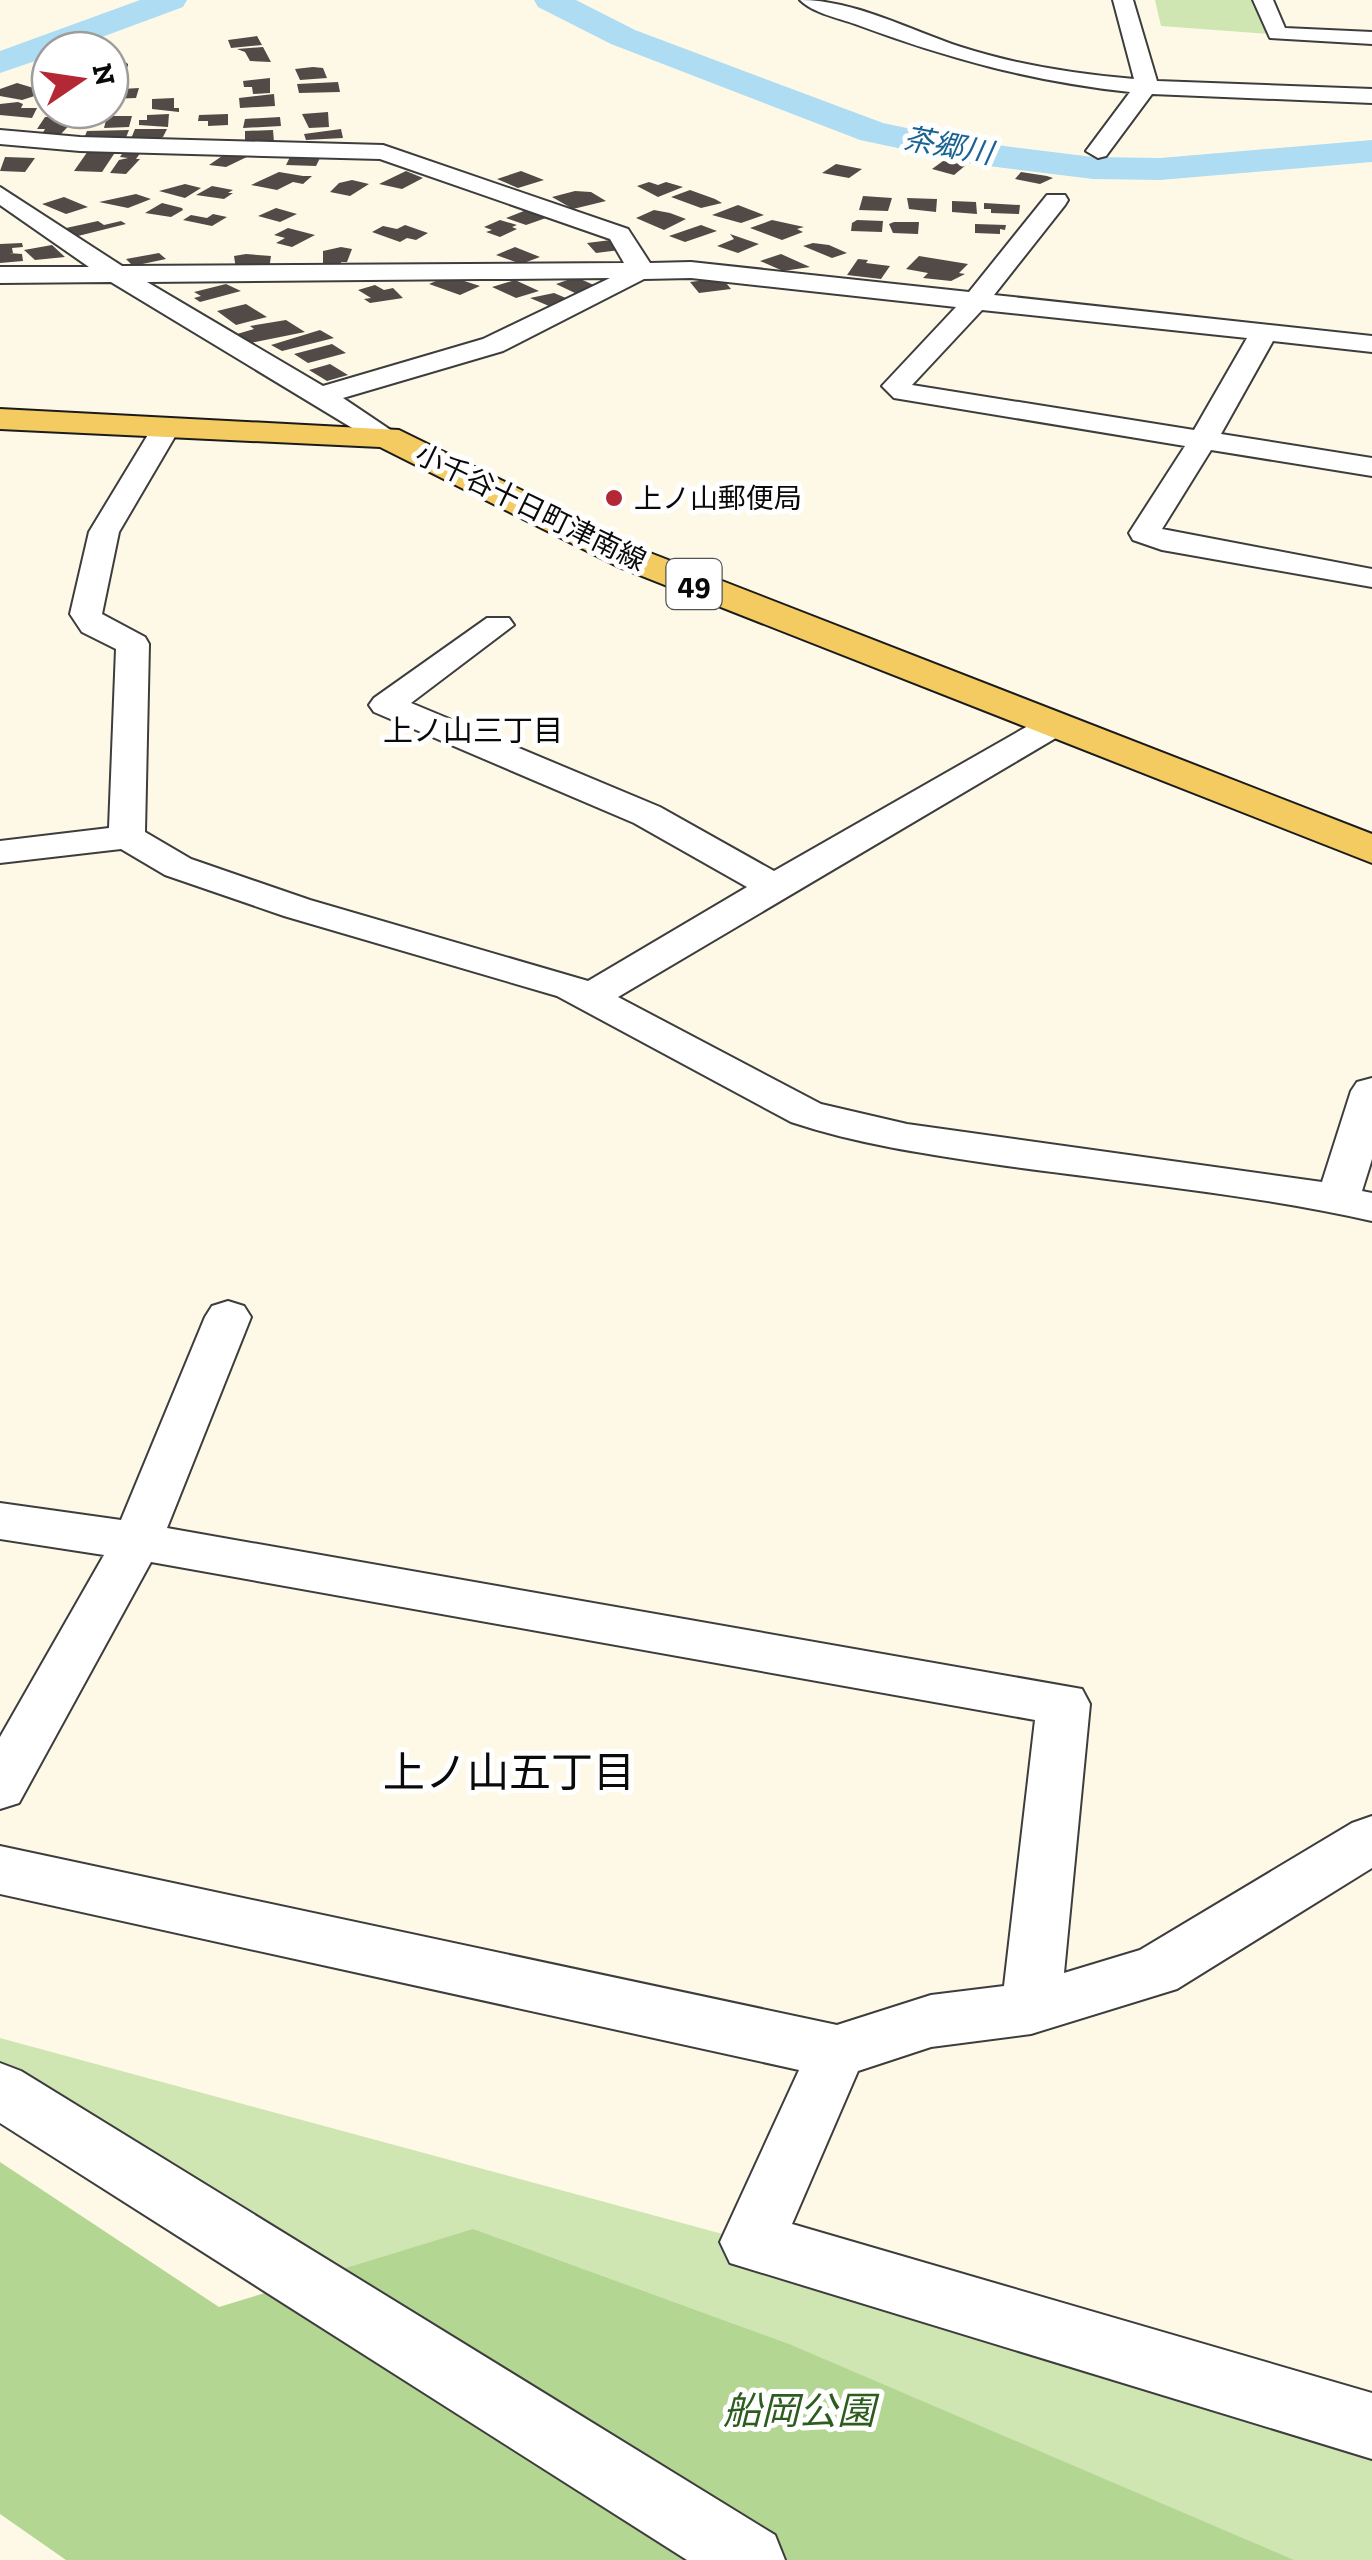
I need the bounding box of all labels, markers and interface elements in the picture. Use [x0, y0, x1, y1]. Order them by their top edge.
north arrow [30, 30, 130, 130]
text: N [85, 60, 122, 89]
water label: 茶郷川 [901, 120, 998, 172]
street label: 小千谷十日町津南線 [410, 437, 651, 578]
place label: 上ノ山郵便局 [634, 482, 802, 515]
marker: 上ノ山郵便局 [603, 487, 625, 509]
road number: 49 [666, 559, 722, 609]
district label: 上ノ山三丁目 [383, 713, 563, 749]
district label: 上ノ山五丁目 [383, 1747, 635, 1798]
park label: 船岡公園 [723, 2388, 880, 2434]

